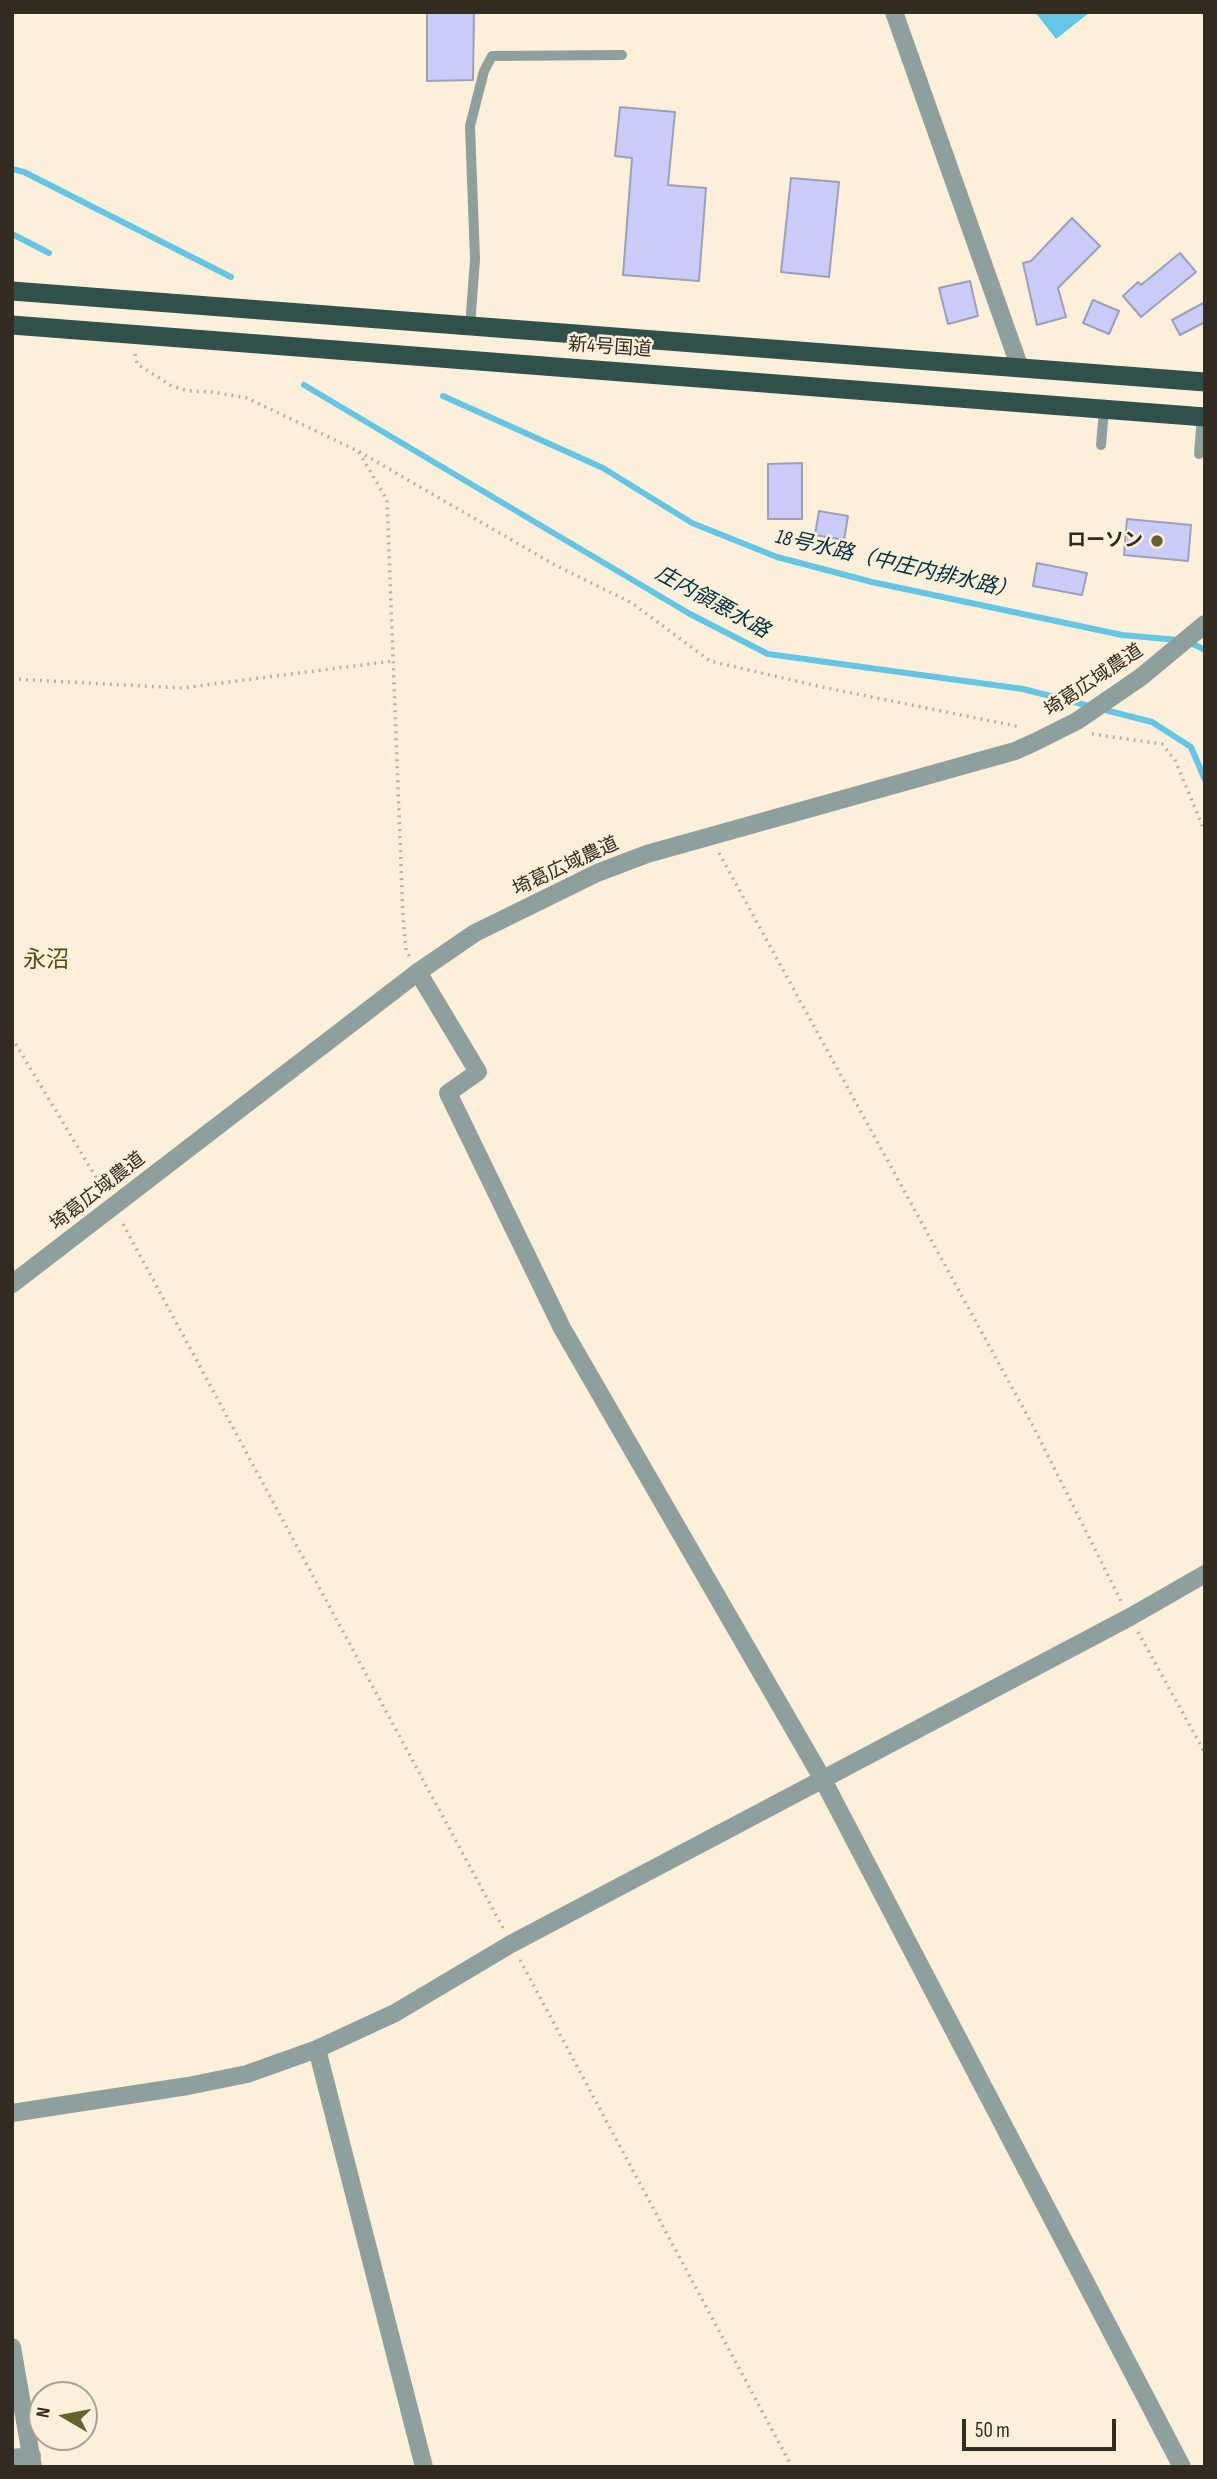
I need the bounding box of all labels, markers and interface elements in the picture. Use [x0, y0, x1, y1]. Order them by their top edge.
street label: 新4号国道 [567, 334, 653, 362]
water label: 18号水路（中庄内排水路） [773, 525, 1019, 605]
place label: ローソン [1067, 530, 1143, 552]
marker: ローソン [1149, 533, 1165, 549]
water label: 庄内領悪水路 [651, 561, 773, 645]
street label: 埼葛広域農道 [1040, 640, 1148, 722]
street label: 埼葛広域農道 [510, 833, 622, 901]
district label: 永沼 [23, 947, 69, 975]
street label: 埼葛広域農道 [46, 1148, 150, 1236]
north arrow [28, 2381, 98, 2451]
text: N [32, 2406, 56, 2420]
scale bar [965, 2406, 1119, 2450]
text: 50 m [975, 2418, 1010, 2443]

